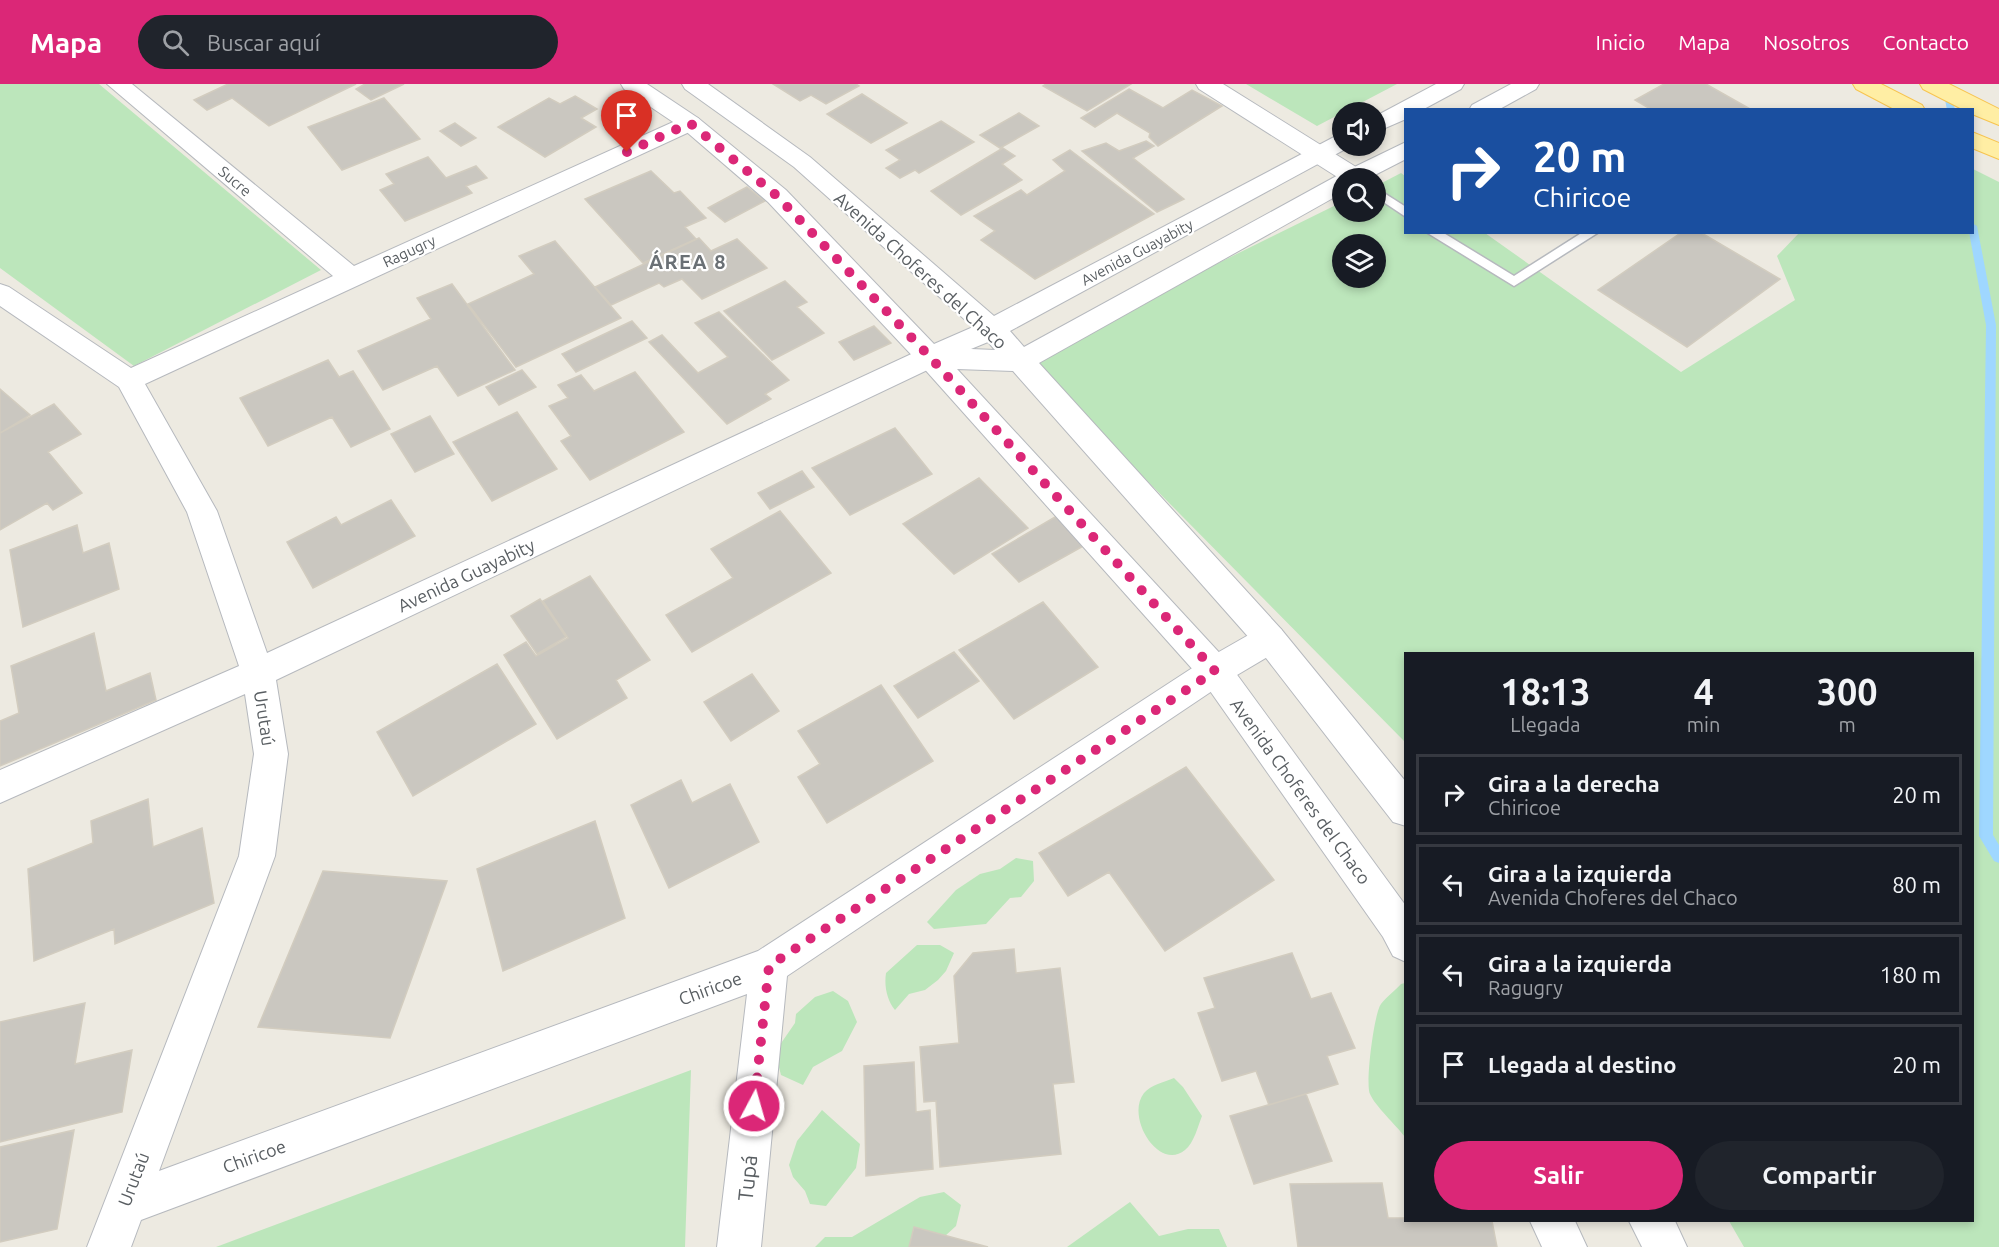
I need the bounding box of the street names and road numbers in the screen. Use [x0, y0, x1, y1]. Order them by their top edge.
street label: Sucre [215, 162, 255, 200]
street label: Avenida Choferes del Chaco [831, 187, 1011, 353]
street label: Avenida Guayabity [1078, 215, 1196, 289]
street label: Ragugry [380, 231, 438, 271]
street label: Avenida Guayabity [394, 534, 538, 615]
street label: Urutaú [251, 689, 279, 747]
street label: Avenida Choferes del Chaco [1227, 694, 1375, 888]
street label: Chiricoe [676, 967, 744, 1009]
street label: Chiricoe [220, 1135, 288, 1177]
street label: Urutaú [114, 1149, 152, 1209]
street label: Tupá [733, 1154, 761, 1202]

